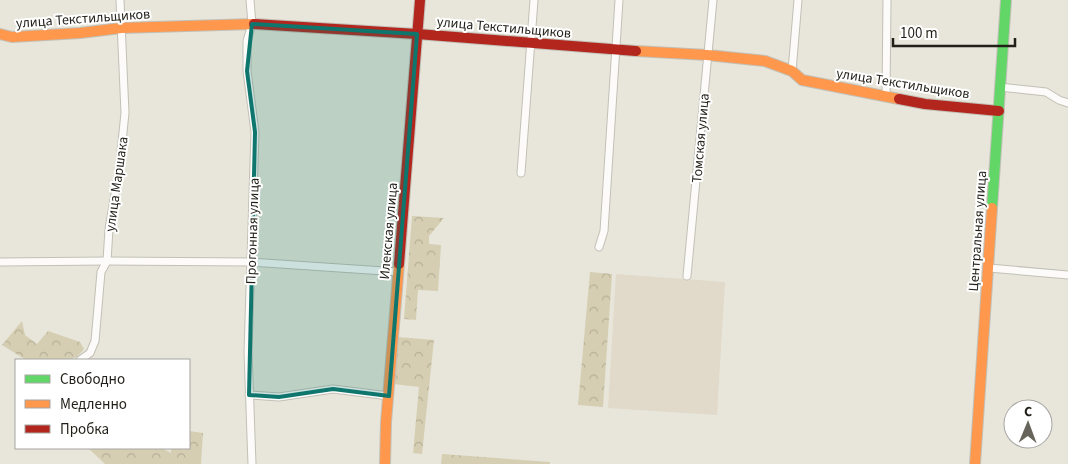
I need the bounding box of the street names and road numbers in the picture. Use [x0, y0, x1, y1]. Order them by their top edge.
street label: улица Текстильщиков [15, 4, 151, 34]
street label: улица Текстильщиков [436, 12, 572, 44]
street label: улица Текстильщиков [835, 64, 971, 104]
street label: Томская улица [687, 92, 715, 184]
street label: улица Маршака [100, 135, 134, 233]
street label: Центральная улица [964, 170, 992, 292]
street label: Прогонная улица [241, 177, 265, 285]
street label: Илекская улица [375, 182, 403, 280]

